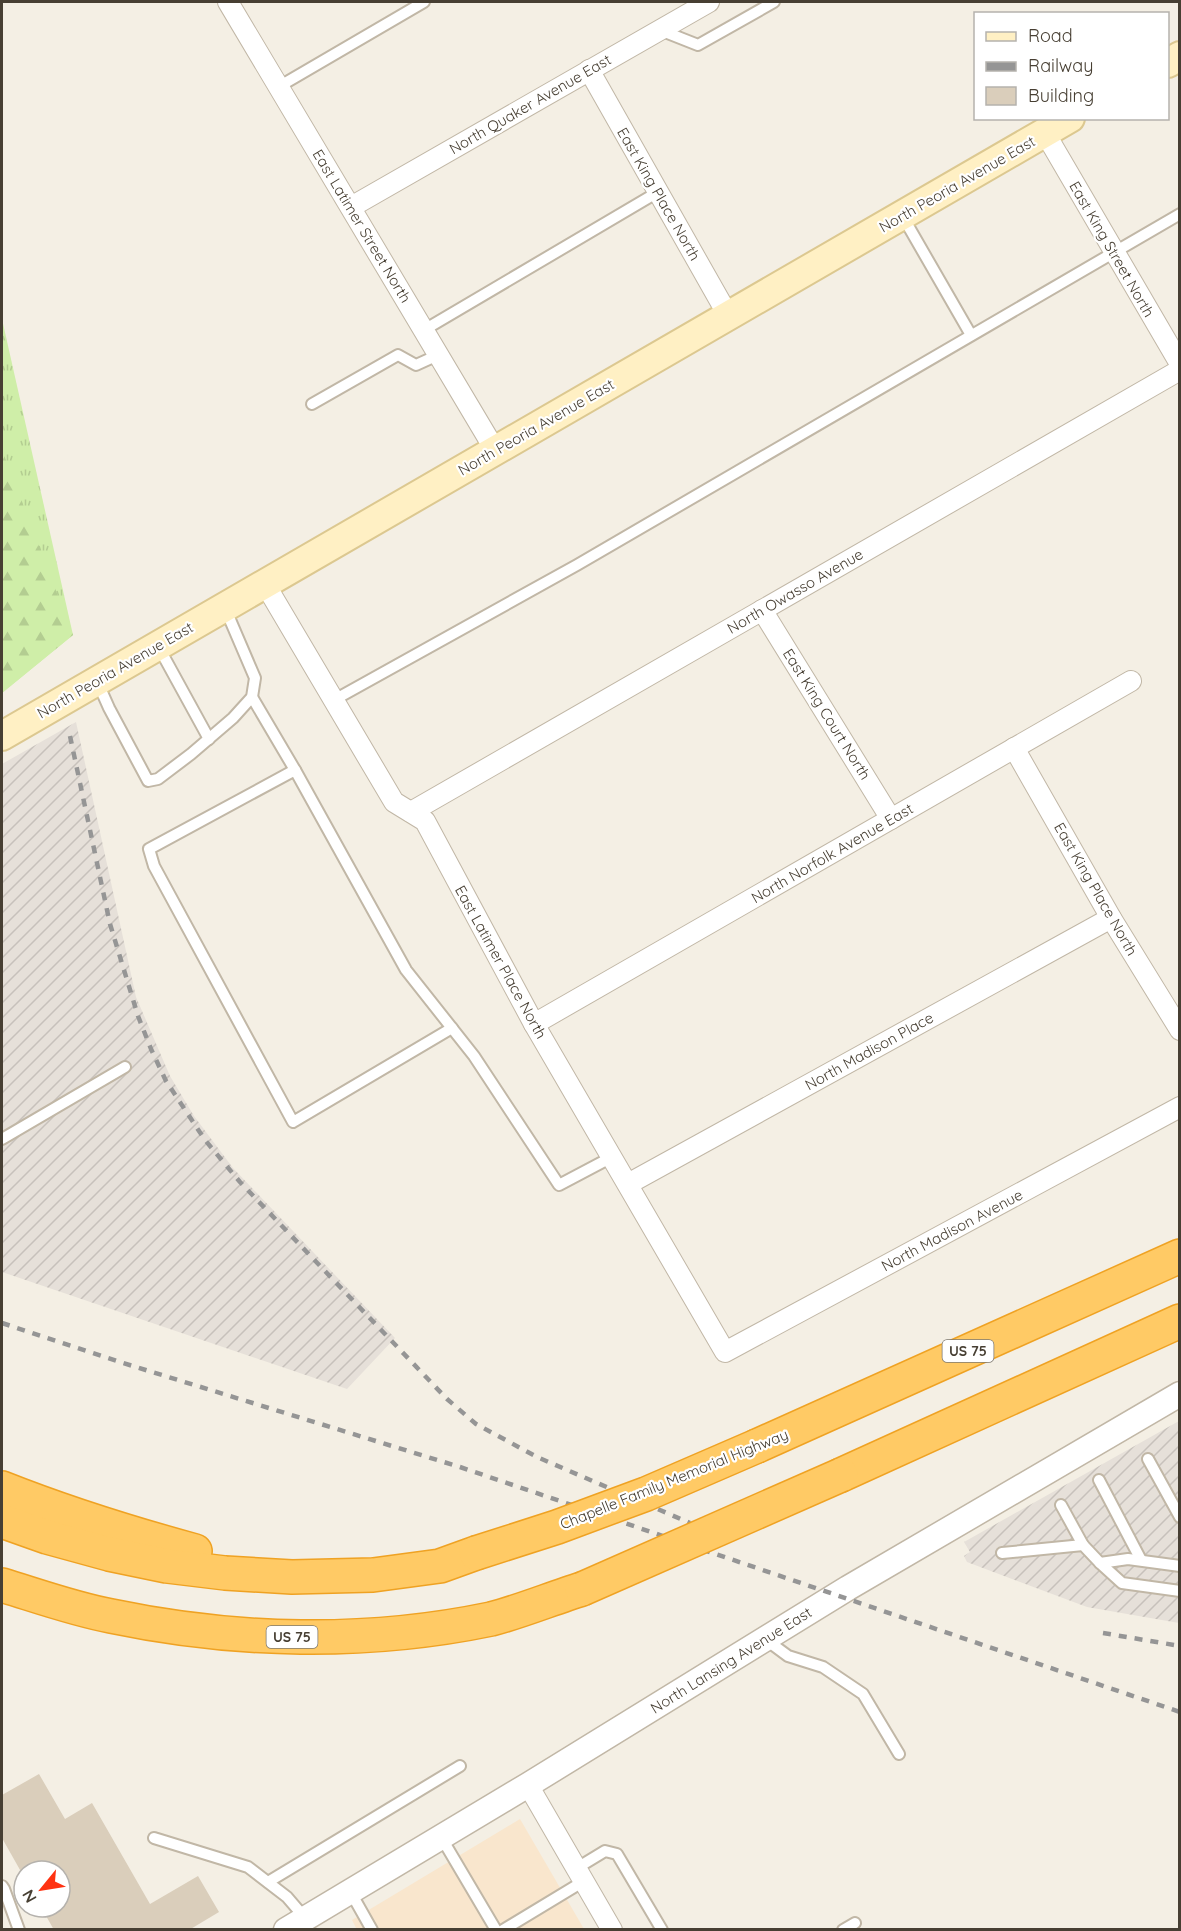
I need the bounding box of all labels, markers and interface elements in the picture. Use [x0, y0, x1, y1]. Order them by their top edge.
legend [974, 12, 1169, 120]
text: Road [1028, 24, 1073, 47]
street label: North Quaker Avenue East [446, 50, 614, 158]
text: Railway [1028, 54, 1094, 77]
text: Building [1028, 84, 1094, 107]
street label: East King Place North [613, 124, 705, 264]
street label: North Peoria Avenue East [876, 132, 1038, 236]
street label: East Latimer Street North [309, 146, 415, 306]
street label: East King Street North [1065, 178, 1159, 320]
street label: North Peoria Avenue East [455, 375, 617, 479]
street label: North Owasso Avenue [724, 544, 866, 638]
street label: North Peoria Avenue East [34, 618, 196, 722]
street label: East King Court North [779, 645, 875, 783]
street label: North Norfolk Avenue East [748, 799, 916, 907]
street label: East King Place North [1050, 819, 1142, 959]
street label: East Latimer Place North [451, 882, 551, 1042]
street label: North Madison Place [801, 1008, 937, 1094]
street label: North Madison Avenue [878, 1185, 1026, 1275]
road number: US 75 [942, 1340, 994, 1362]
street label: Chapelle Family Memorial Highway [557, 1424, 791, 1534]
street label: North Lansing Avenue East [647, 1602, 815, 1718]
road number: US 75 [266, 1626, 318, 1648]
north arrow [12, 1859, 72, 1919]
text: N [17, 1886, 41, 1907]

